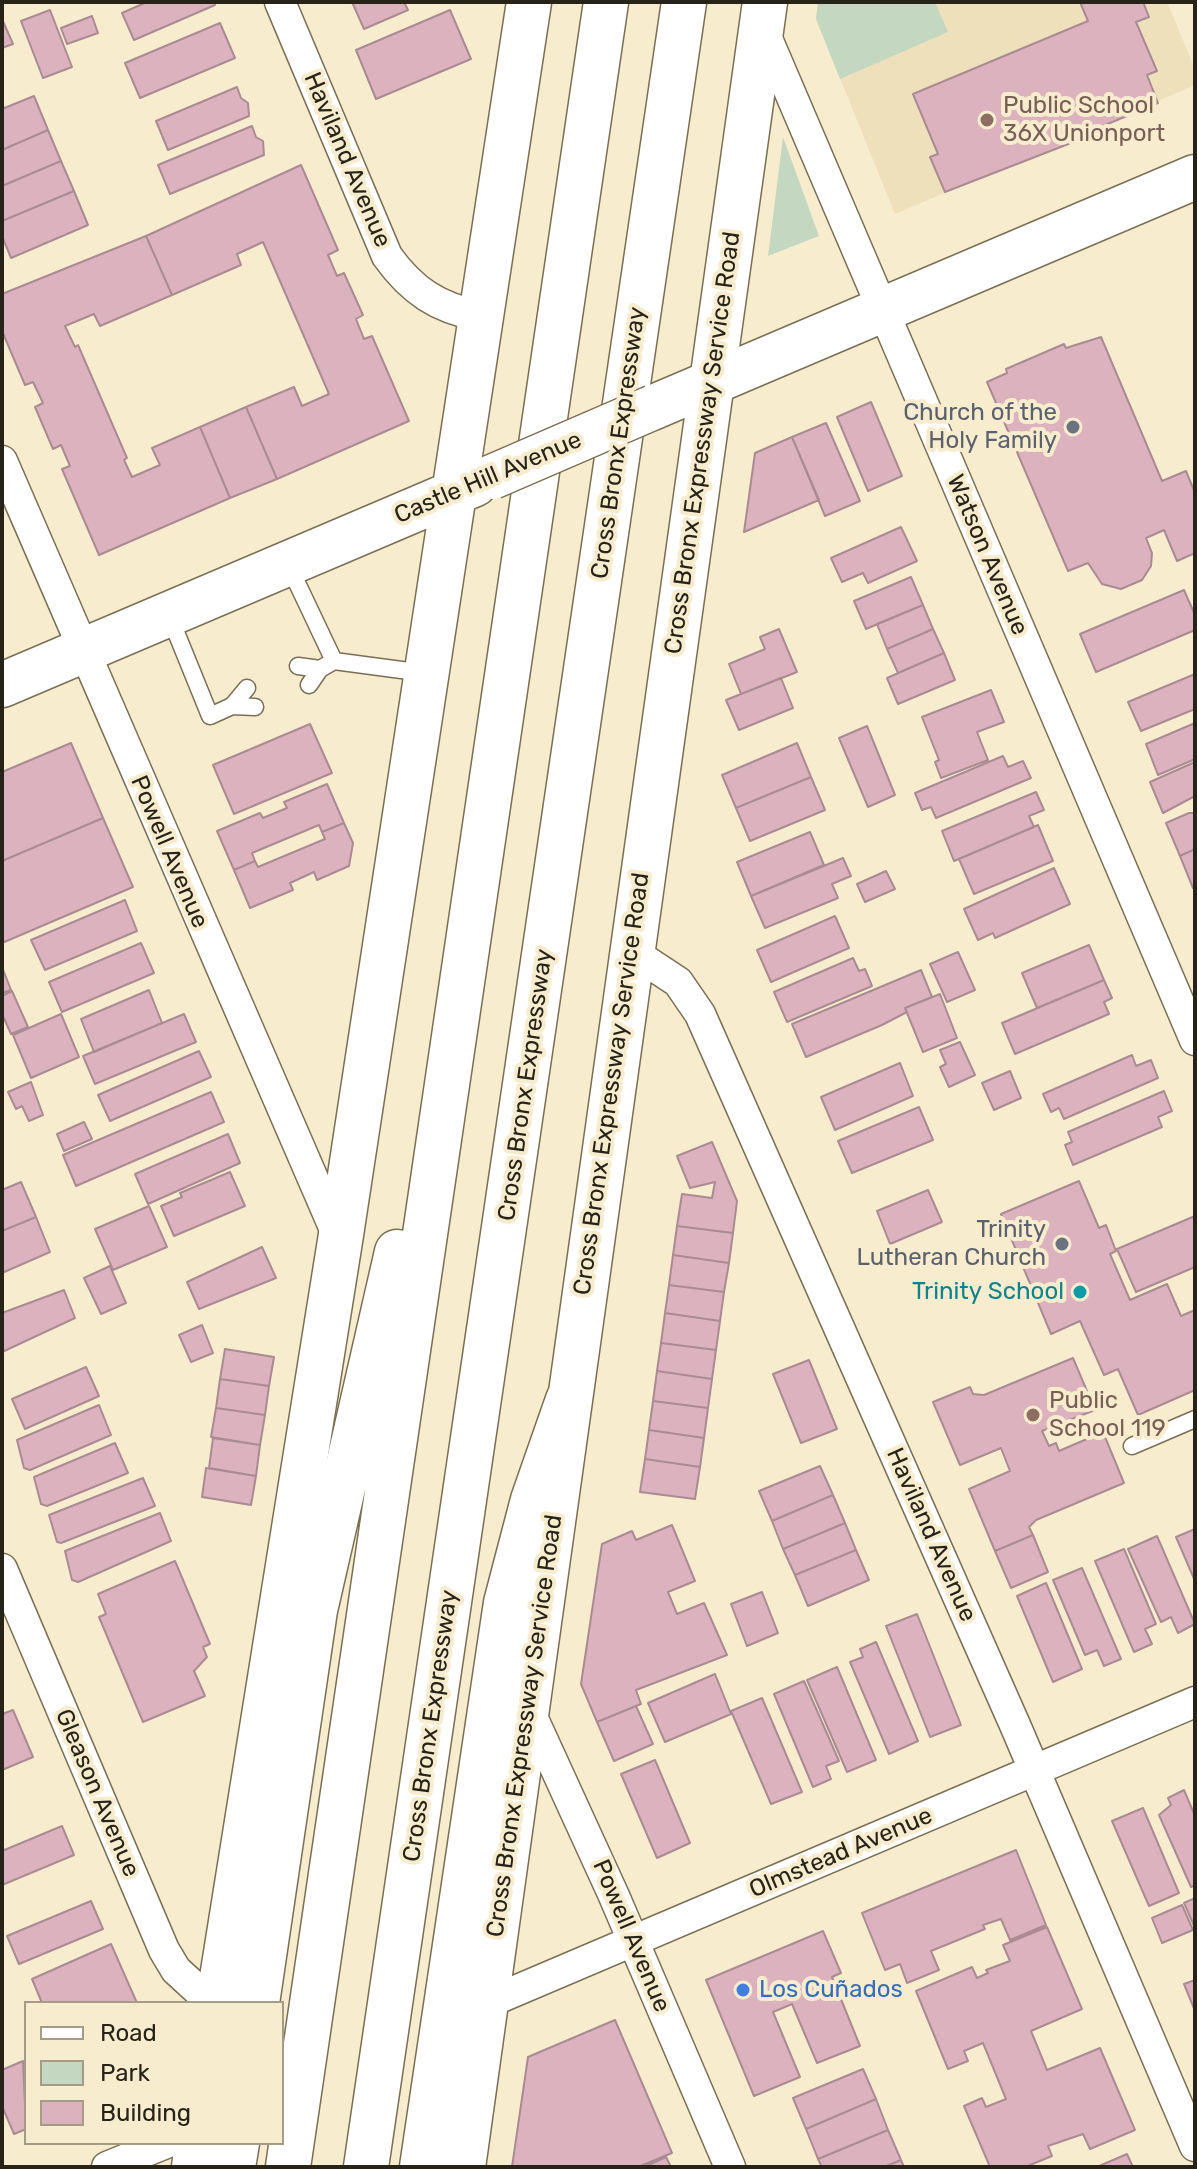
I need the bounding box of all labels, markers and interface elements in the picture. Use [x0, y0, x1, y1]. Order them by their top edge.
street label: Haviland Avenue [297, 68, 397, 252]
place label: Public School 36X Unionport [1003, 92, 1165, 148]
marker: Public School 36X Unionport [978, 111, 996, 129]
street label: Cross Bronx Expressway Service Road [659, 230, 747, 656]
street label: Cross Bronx Expressway [586, 305, 652, 581]
place label: Church of the Holy Family [903, 399, 1057, 455]
marker: Church of the Holy Family [1064, 418, 1082, 436]
street label: Castle Hill Avenue [390, 426, 586, 530]
street label: Watson Avenue [940, 470, 1034, 640]
street label: Powell Avenue [124, 772, 214, 932]
street label: Cross Bronx Expressway Service Road [568, 871, 656, 1297]
street label: Cross Bronx Expressway [493, 947, 559, 1223]
place label: Trinity Lutheran Church [857, 1216, 1046, 1272]
marker: Trinity Lutheran Church [1053, 1235, 1071, 1253]
place label: Trinity School [912, 1278, 1064, 1306]
marker: Trinity School [1071, 1283, 1089, 1301]
place label: Public School 119 [1049, 1387, 1166, 1443]
marker: Public School 119 [1024, 1406, 1042, 1424]
street label: Haviland Avenue [880, 1444, 982, 1626]
street label: Cross Bronx Expressway Service Road [481, 1513, 569, 1939]
street label: Cross Bronx Expressway [398, 1588, 464, 1864]
street label: Gleason Avenue [49, 1705, 145, 1881]
street label: Olmstead Avenue [745, 1801, 937, 1905]
street label: Powell Avenue [586, 1856, 676, 2016]
place label: Los Cuñados [759, 1976, 903, 2004]
marker: Los Cuñados [734, 1981, 752, 1999]
legend [24, 2001, 284, 2145]
text: Road [100, 2019, 157, 2047]
text: Park [100, 2059, 150, 2087]
text: Building [100, 2099, 191, 2127]

